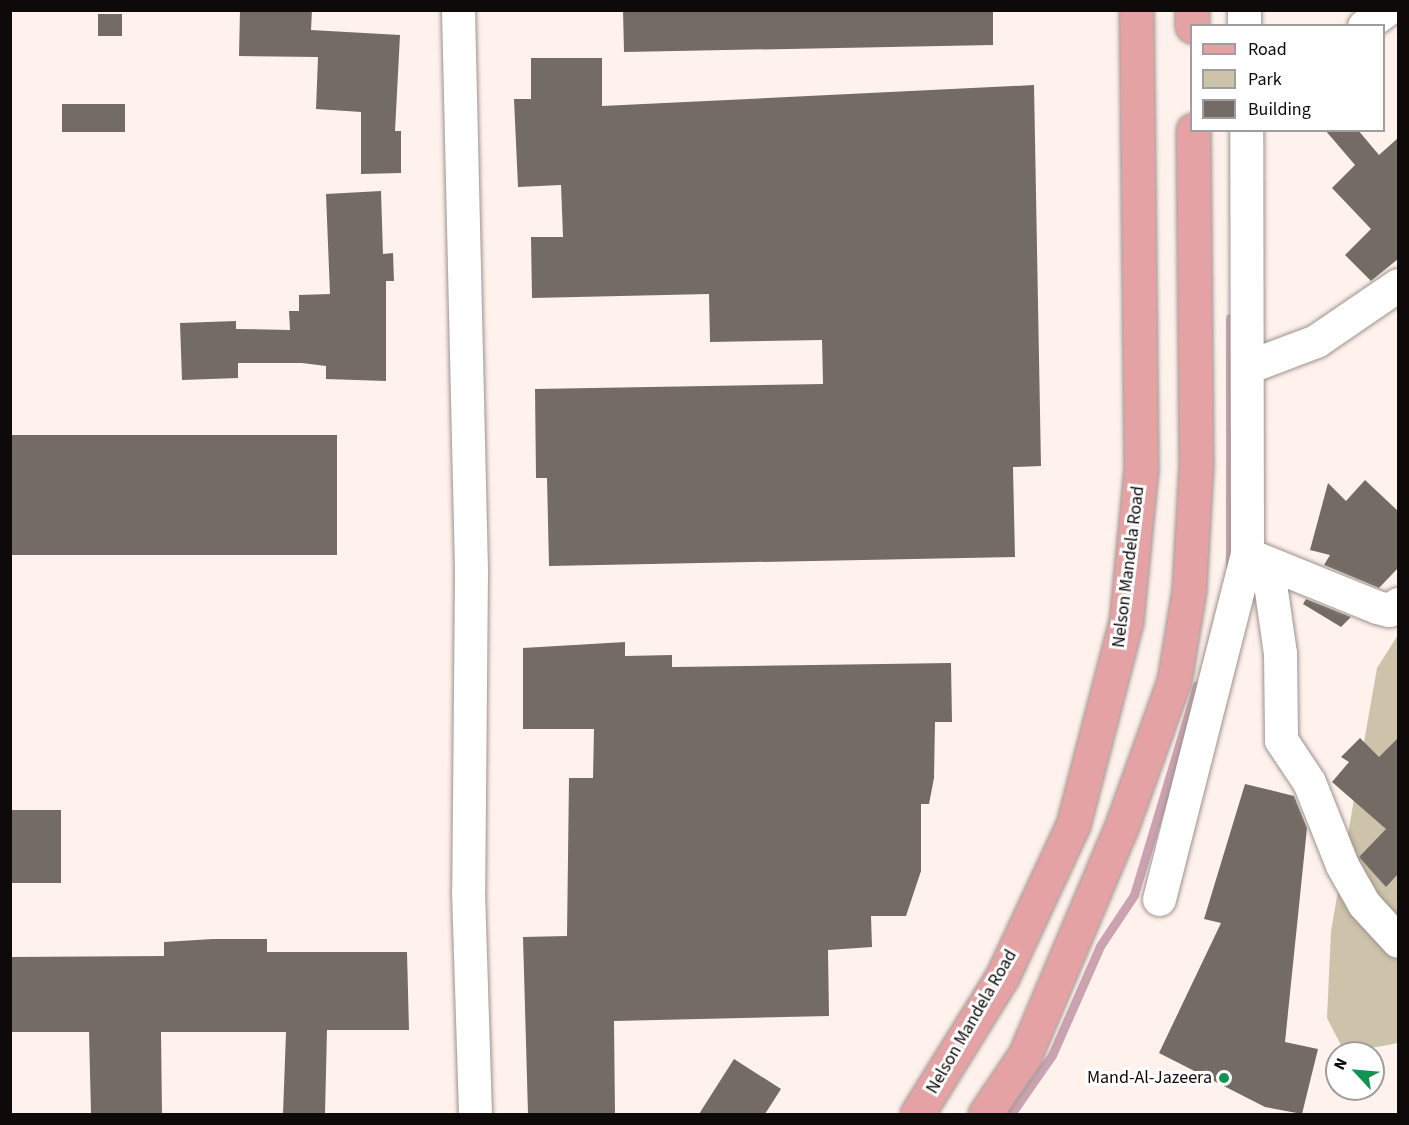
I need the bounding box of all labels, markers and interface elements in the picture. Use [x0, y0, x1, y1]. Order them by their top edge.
legend [1190, 24, 1385, 132]
text: Road [1248, 37, 1287, 62]
text: Park [1248, 67, 1282, 92]
text: Building [1248, 97, 1311, 122]
street label: Nelson Mandela Road [1108, 485, 1150, 649]
street label: Nelson Mandela Road [922, 946, 1022, 1098]
north arrow [1325, 1041, 1385, 1101]
text: N [1328, 1054, 1353, 1074]
place label: Mand-Al-Jazeera [1087, 1067, 1212, 1089]
marker: Mand-Al-Jazeera [1217, 1071, 1231, 1085]

